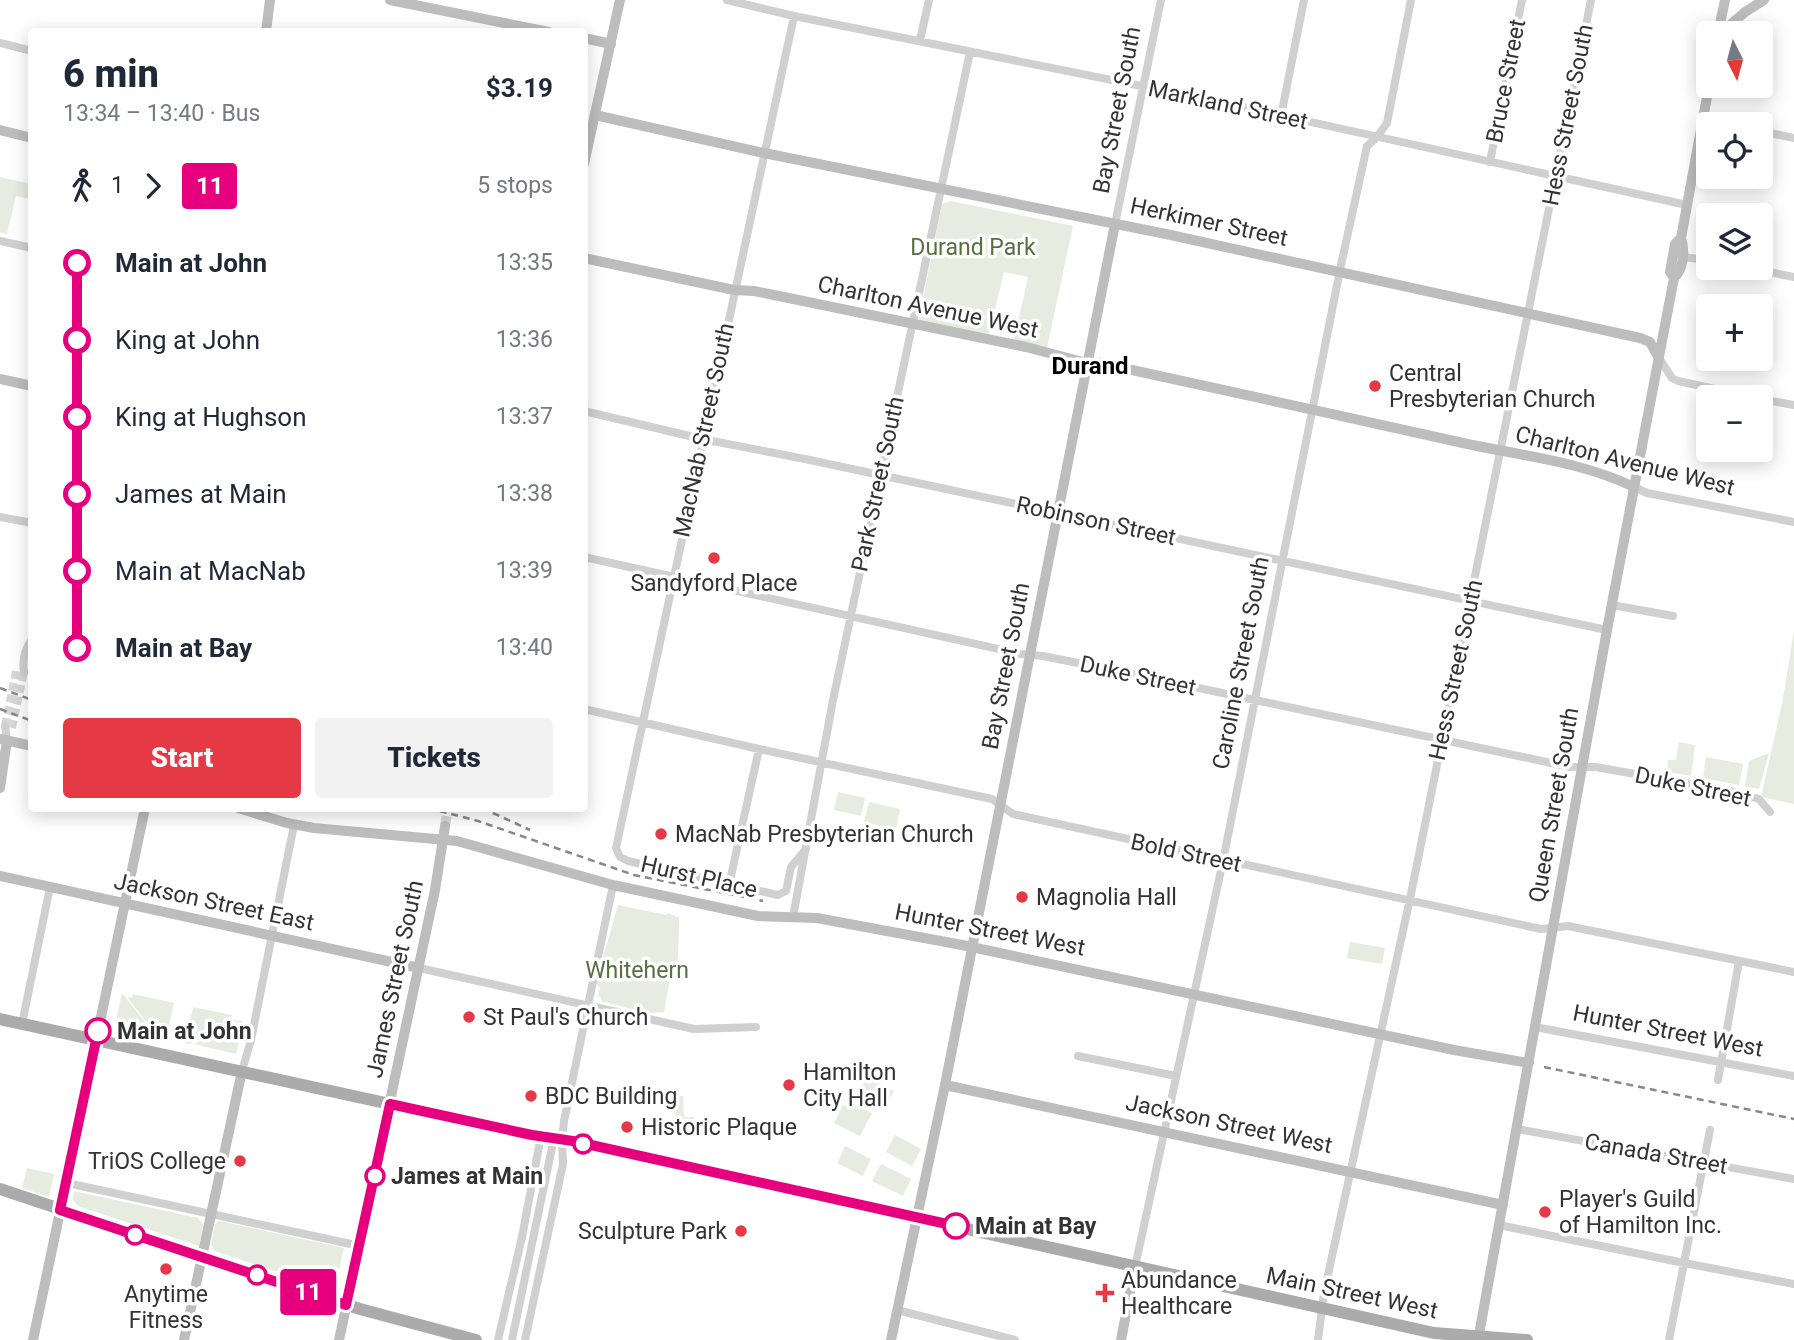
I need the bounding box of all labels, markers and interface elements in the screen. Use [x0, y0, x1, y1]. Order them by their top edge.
street label: Bruce Street [1481, 17, 1531, 145]
north arrow [1696, 21, 1773, 98]
map controls [1696, 21, 1773, 462]
street label: Hess Street South [1537, 22, 1599, 208]
street label: Bay Street South [1088, 24, 1146, 196]
text: 6 min [63, 52, 159, 96]
text: $3.19 [486, 73, 553, 103]
street label: Markland Street [1146, 75, 1310, 135]
text: 13:34 – 13:40 · Bus [63, 100, 260, 127]
button: locate [1696, 112, 1773, 189]
icon: walk [63, 167, 101, 205]
icon: forward [134, 167, 172, 205]
text: 1 [111, 172, 124, 199]
text: 11 [196, 172, 223, 200]
text: 5 stops [477, 172, 553, 199]
street label: Herkimer Street [1128, 192, 1290, 252]
button: layers [1696, 203, 1773, 280]
park label: Durand Park [910, 234, 1036, 261]
text: Main at John [115, 248, 267, 278]
text: 13:35 [496, 249, 553, 276]
street label: Charlton Avenue West [815, 270, 1041, 344]
button: + [1696, 294, 1773, 371]
street label: MacNab Street South [668, 320, 740, 540]
text: King at John [115, 325, 260, 355]
text: 13:36 [496, 326, 553, 353]
district label: Durand [1051, 352, 1129, 380]
place label: Central Presbyterian Church [1389, 360, 1595, 413]
marker: Central Presbyterian Church [1367, 378, 1383, 394]
button: − [1696, 385, 1773, 462]
street label: Park Street South [846, 394, 910, 574]
text: King at Hughson [115, 402, 307, 432]
text: 13:37 [496, 403, 553, 430]
street label: Charlton Avenue West [1513, 421, 1737, 501]
text: James at Main [115, 479, 287, 509]
text: 13:38 [496, 480, 553, 507]
street label: Robinson Street [1014, 491, 1178, 551]
marker: Sandyford Place [706, 550, 722, 566]
street label: Caroline Street South [1207, 554, 1275, 772]
text: Main at MacNab [115, 556, 306, 586]
text: 13:39 [496, 557, 553, 584]
place label: Sandyford Place [630, 570, 798, 597]
street label: Hess Street South [1424, 577, 1488, 763]
street label: Bay Street South [977, 580, 1035, 752]
text: Main at Bay [115, 633, 252, 663]
text: 13:40 [496, 634, 553, 661]
street label: Duke Street [1078, 651, 1198, 701]
street label: Queen Street South [1524, 705, 1584, 905]
button: Start [63, 718, 301, 798]
button: Tickets [315, 718, 553, 798]
street label: Duke Street [1633, 762, 1753, 812]
place label: MacNab Presbyterian Church [675, 821, 974, 848]
marker: MacNab Presbyterian Church [653, 826, 669, 842]
street label: Bold Street [1128, 828, 1244, 878]
street label: Hurst Place [638, 850, 760, 904]
street label: Jackson Street East [112, 868, 316, 936]
street label: James Street South [361, 878, 429, 1080]
place label: Magnolia Hall [1036, 884, 1177, 911]
marker: Magnolia Hall [1014, 889, 1030, 905]
street label: Hunter Street West [893, 898, 1087, 962]
park label: Whitehern [585, 957, 689, 984]
street label: Hunter Street West [1571, 999, 1765, 1063]
place label: St Paul's Church [483, 1004, 648, 1031]
marker: St Paul's Church [461, 1009, 477, 1025]
marker: Main at John [85, 1018, 111, 1044]
place label: Main at John [117, 1018, 252, 1045]
place label: Hamilton City Hall [803, 1059, 896, 1112]
marker: Hamilton City Hall [781, 1077, 797, 1093]
place label: BDC Building [545, 1083, 677, 1110]
marker: BDC Building [523, 1088, 539, 1104]
street label: Jackson Street West [1123, 1089, 1335, 1159]
place label: Historic Plaque [641, 1114, 797, 1141]
marker: Historic Plaque [619, 1119, 635, 1135]
street label: Canada Street [1582, 1128, 1730, 1180]
unlabelled marker [573, 1134, 593, 1154]
place label: TriOS College [88, 1148, 226, 1175]
marker: TriOS College [232, 1153, 248, 1169]
place label: James at Main [391, 1163, 543, 1190]
marker: James at Main [365, 1166, 385, 1186]
place label: Player's Guild of Hamilton Inc. [1559, 1186, 1722, 1239]
marker: Player's Guild of Hamilton Inc. [1537, 1204, 1553, 1220]
marker: Main at Bay [943, 1213, 969, 1239]
place label: Main at Bay [975, 1213, 1097, 1240]
place label: Sculpture Park [578, 1218, 727, 1245]
marker: Sculpture Park [733, 1223, 749, 1239]
unlabelled marker [125, 1225, 145, 1245]
marker: Anytime Fitness [158, 1261, 174, 1277]
street label: Main Street West [1264, 1262, 1440, 1324]
unlabelled marker [247, 1265, 267, 1285]
place label: Abundance Healthcare [1121, 1267, 1237, 1320]
line badge: 11 [276, 1269, 340, 1315]
text: 11 [294, 1278, 322, 1306]
place label: Anytime Fitness [124, 1281, 208, 1334]
marker: Abundance Healthcare [1095, 1283, 1115, 1303]

